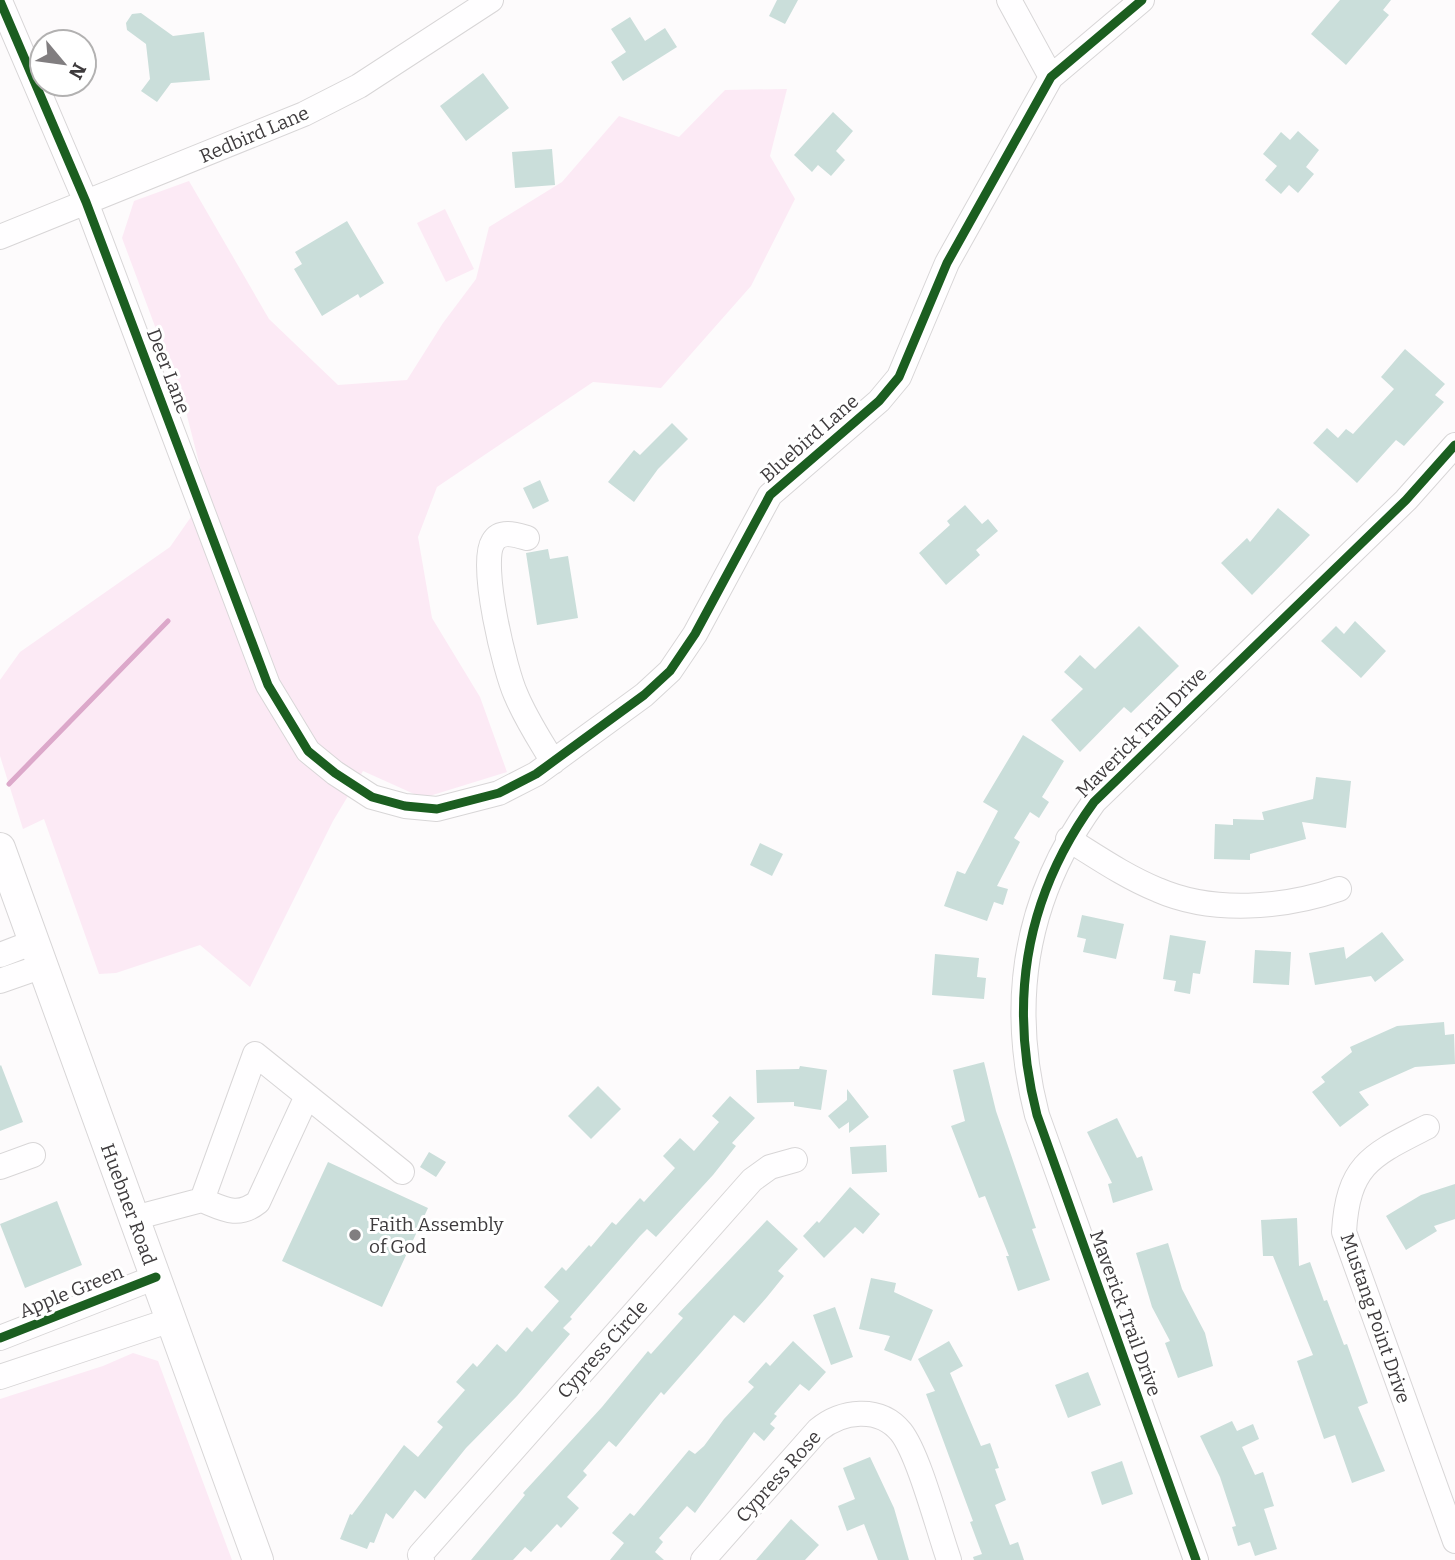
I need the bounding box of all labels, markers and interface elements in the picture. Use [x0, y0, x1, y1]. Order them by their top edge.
north arrow [28, 28, 98, 98]
text: N [64, 59, 91, 83]
street label: Redbird Lane [196, 101, 312, 168]
street label: Deer Lane [142, 325, 195, 417]
street label: Bluebird Lane [756, 390, 863, 487]
street label: Maverick Trail Drive [1071, 662, 1211, 802]
street label: Huebner Road [96, 1140, 161, 1268]
place label: Faith Assembly of God [369, 1213, 505, 1258]
marker: Faith Assembly of God [347, 1227, 363, 1243]
street label: Maverick Trail Drive [1085, 1227, 1166, 1399]
street label: Mustang Point Drive [1336, 1230, 1415, 1406]
street label: Apple Green [16, 1260, 127, 1323]
street label: Cypress Circle [552, 1296, 652, 1403]
street label: Cypress Rose [731, 1426, 826, 1527]

